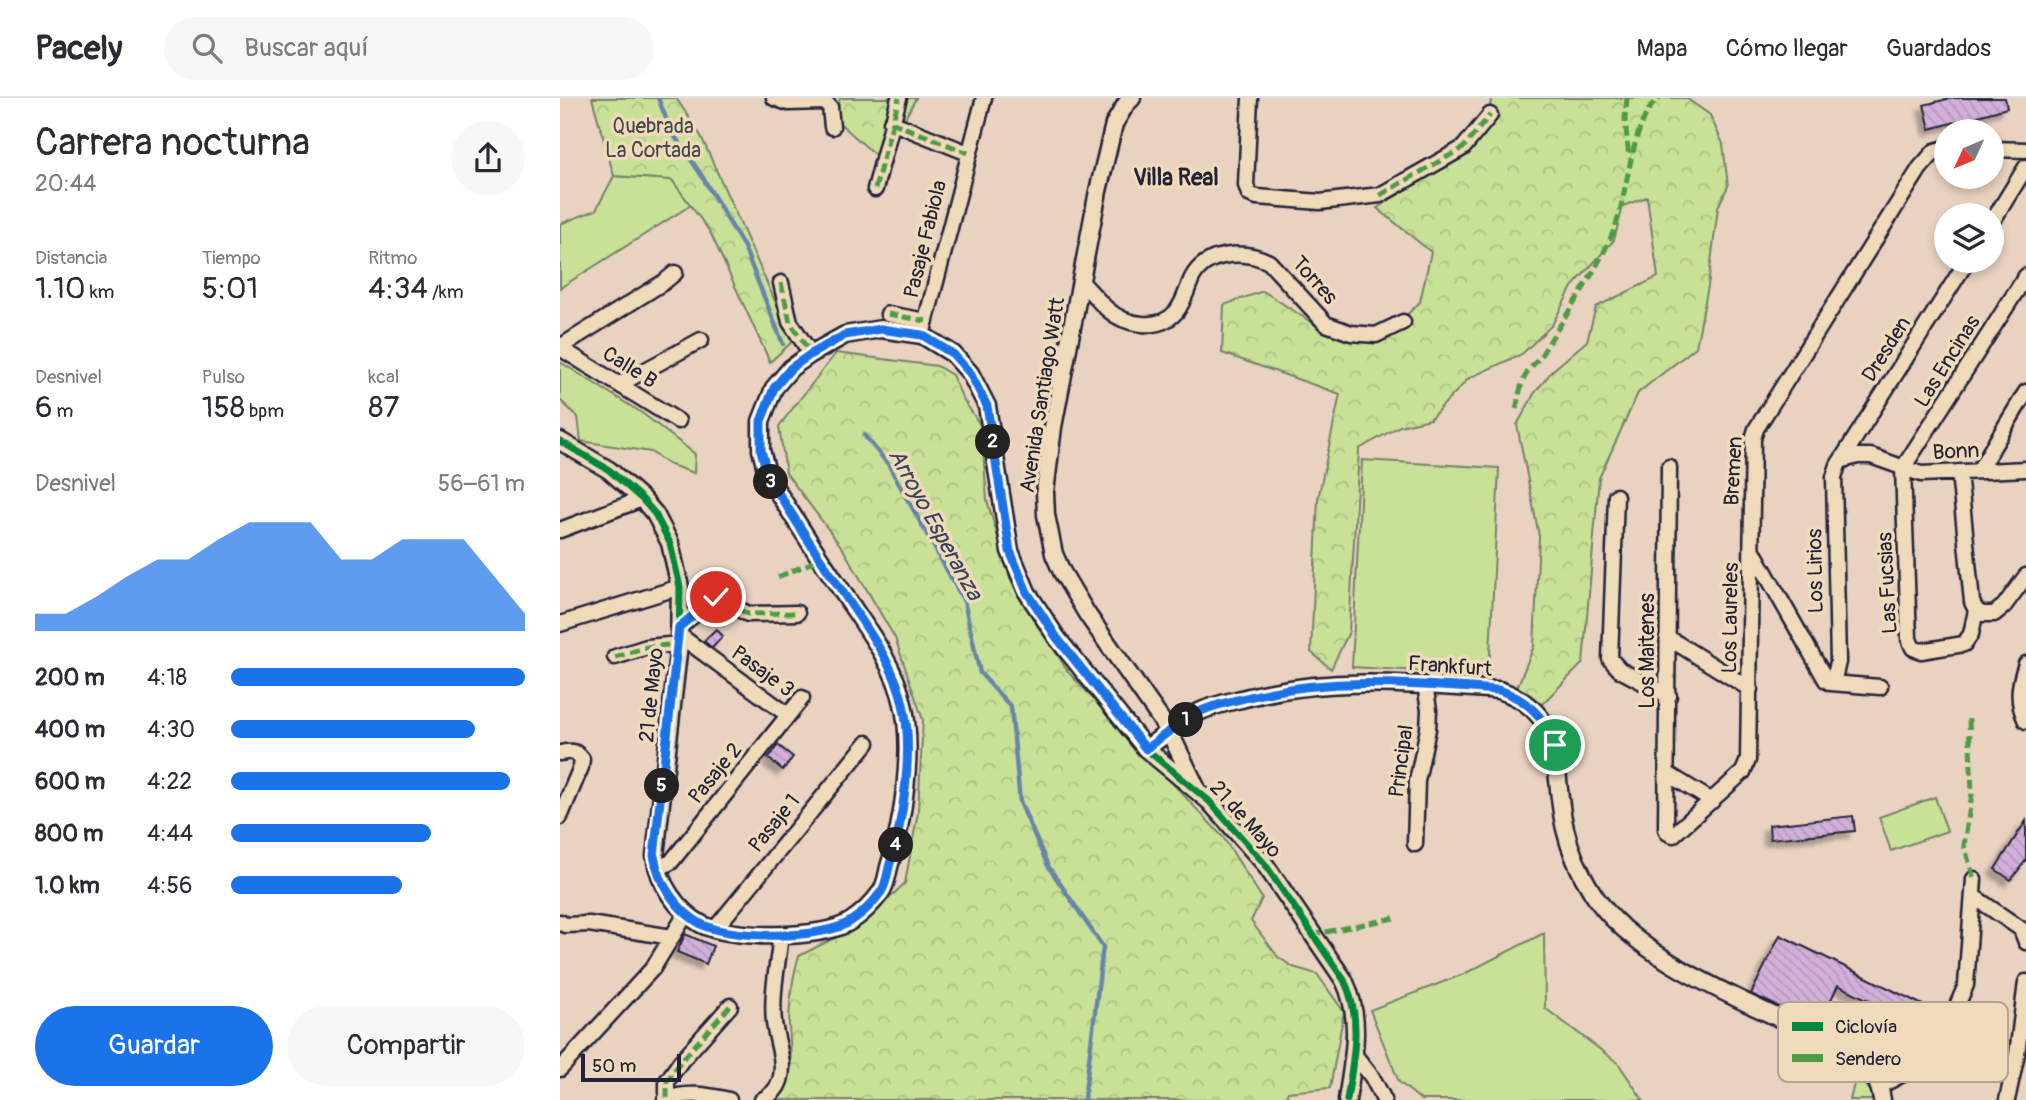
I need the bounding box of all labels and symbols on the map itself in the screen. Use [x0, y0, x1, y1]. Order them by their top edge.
park label: Quebrada La Cortada [605, 113, 701, 164]
north arrow [1934, 119, 2004, 189]
district label: Villa Real [1133, 163, 1219, 192]
street label: Pasaje Fabiola [898, 177, 953, 301]
street label: Torres [1286, 250, 1344, 311]
street label: Avenida Santiago Watt [1014, 295, 1071, 495]
street label: Las Encinas [1909, 310, 1987, 412]
street label: Dresden [1856, 311, 1917, 387]
street label: Calle B [597, 340, 662, 395]
pin: 2 [976, 424, 1010, 460]
street label: Bremen [1718, 436, 1749, 506]
street label: Bonn [1932, 437, 1980, 466]
water label: Arroyo Esperanza [882, 443, 990, 606]
pin: 3 [754, 464, 788, 500]
street label: Los Lirios [1801, 528, 1830, 613]
street label: Las Fucsias [1871, 531, 1904, 634]
street label: Los Laureles [1716, 562, 1745, 674]
pin [686, 567, 746, 627]
street label: Los Maitenes [1634, 593, 1661, 709]
street label: Pasaje 3 [726, 640, 799, 703]
street label: 21 de Mayo [633, 646, 670, 744]
street label: Frankfurt [1407, 650, 1493, 683]
pin: 1 [1168, 702, 1204, 738]
pin [1525, 715, 1585, 775]
street label: Principal [1383, 723, 1420, 799]
street label: Pasaje 2 [683, 737, 748, 809]
pin: 5 [644, 768, 679, 804]
street label: 21 de Mayo [1204, 775, 1287, 864]
street label: Pasaje 1 [743, 789, 806, 858]
pin: 4 [878, 828, 914, 862]
legend [1778, 1002, 2008, 1082]
text: Ciclovía [1835, 1015, 1897, 1039]
text: Sendero [1835, 1047, 1901, 1071]
scale bar [581, 1051, 681, 1083]

